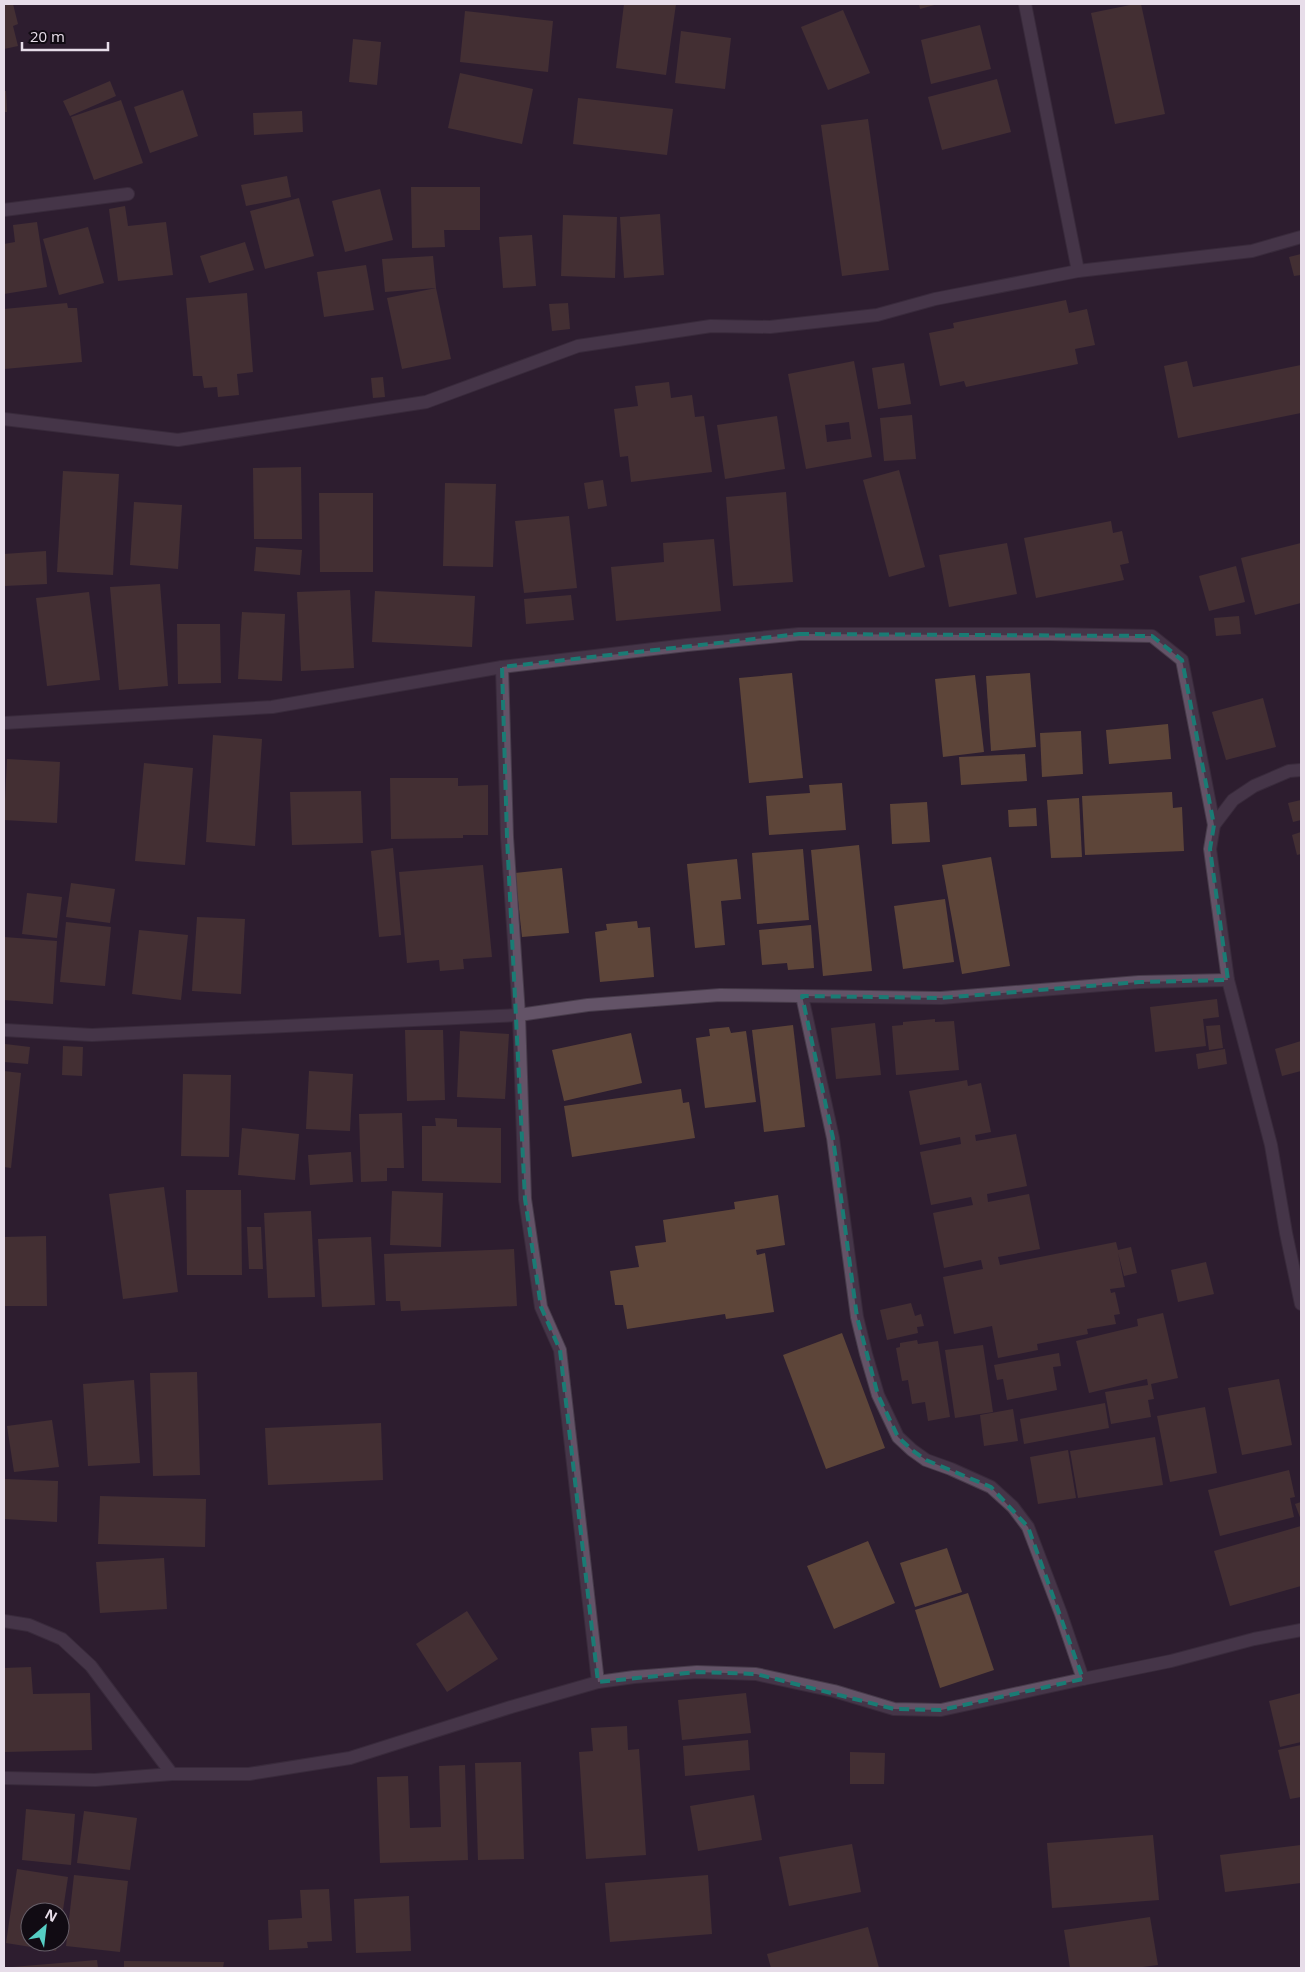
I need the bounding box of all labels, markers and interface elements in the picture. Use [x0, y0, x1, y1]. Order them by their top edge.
scale bar [22, 20, 109, 52]
text: 20 m [30, 26, 65, 46]
north arrow [20, 1902, 70, 1952]
text: N [42, 1904, 61, 1926]

